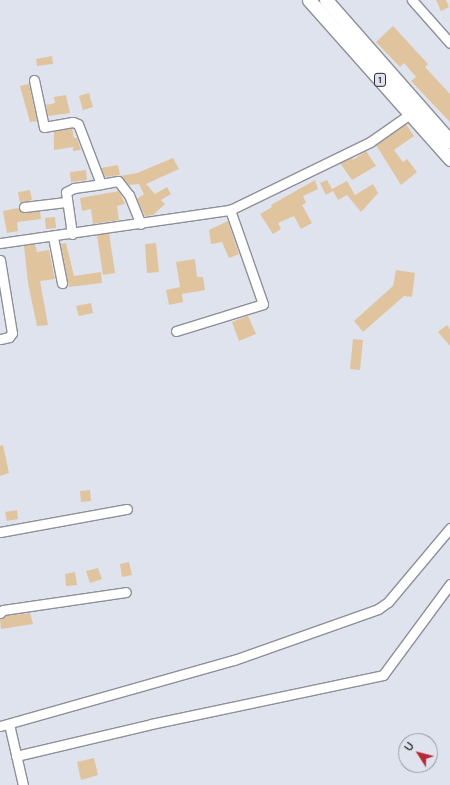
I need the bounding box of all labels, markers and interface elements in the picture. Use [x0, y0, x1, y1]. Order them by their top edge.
road number: 1 [374, 73, 386, 87]
north arrow [398, 733, 438, 773]
text: U [400, 739, 417, 754]

